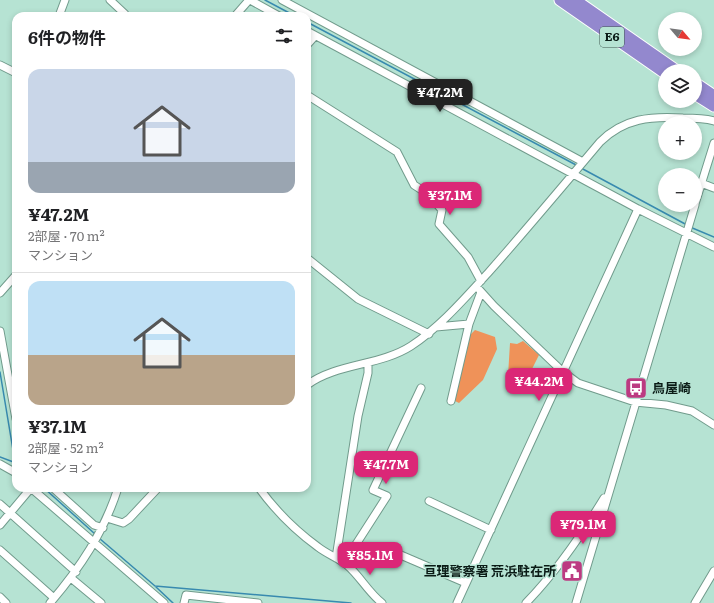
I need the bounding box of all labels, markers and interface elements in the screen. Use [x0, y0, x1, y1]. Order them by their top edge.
north arrow [658, 12, 702, 56]
map controls [658, 12, 702, 212]
text: 6件の物件 [28, 24, 106, 49]
icon: filters [273, 25, 295, 47]
road number: E6 [600, 27, 624, 47]
button: layers [658, 64, 702, 108]
pin: ¥47.2M [407, 79, 473, 113]
text: ¥47.2M [417, 82, 463, 101]
icon: home [126, 95, 198, 167]
button: + [658, 116, 702, 160]
button: − [658, 168, 702, 212]
pin: ¥37.1M [417, 182, 483, 216]
text: ¥37.1M [428, 185, 472, 204]
text: ¥47.2M [28, 201, 89, 226]
text: 2部屋 · 70 m² [28, 226, 105, 245]
text: マンション [28, 245, 93, 264]
icon: home [126, 307, 198, 379]
pin: ¥44.2M [506, 368, 572, 402]
text: ¥44.2M [514, 371, 564, 390]
bus stop icon: 鳥屋崎 [623, 375, 649, 401]
place label: 鳥屋崎 [652, 378, 691, 397]
text: ¥37.1M [28, 413, 87, 438]
text: 2部屋 · 52 m² [28, 438, 104, 457]
pin: ¥47.7M [353, 451, 419, 485]
text: ¥47.7M [363, 454, 409, 473]
text: マンション [28, 457, 93, 476]
pin: ¥79.1M [550, 511, 616, 545]
text: ¥79.1M [560, 514, 606, 533]
pin: ¥85.1M [337, 542, 403, 576]
text: ¥85.1M [347, 545, 393, 564]
public building icon: 亘理警察署 荒浜駐在所 [559, 558, 585, 584]
place label: 亘理警察署 荒浜駐在所 [423, 561, 556, 580]

